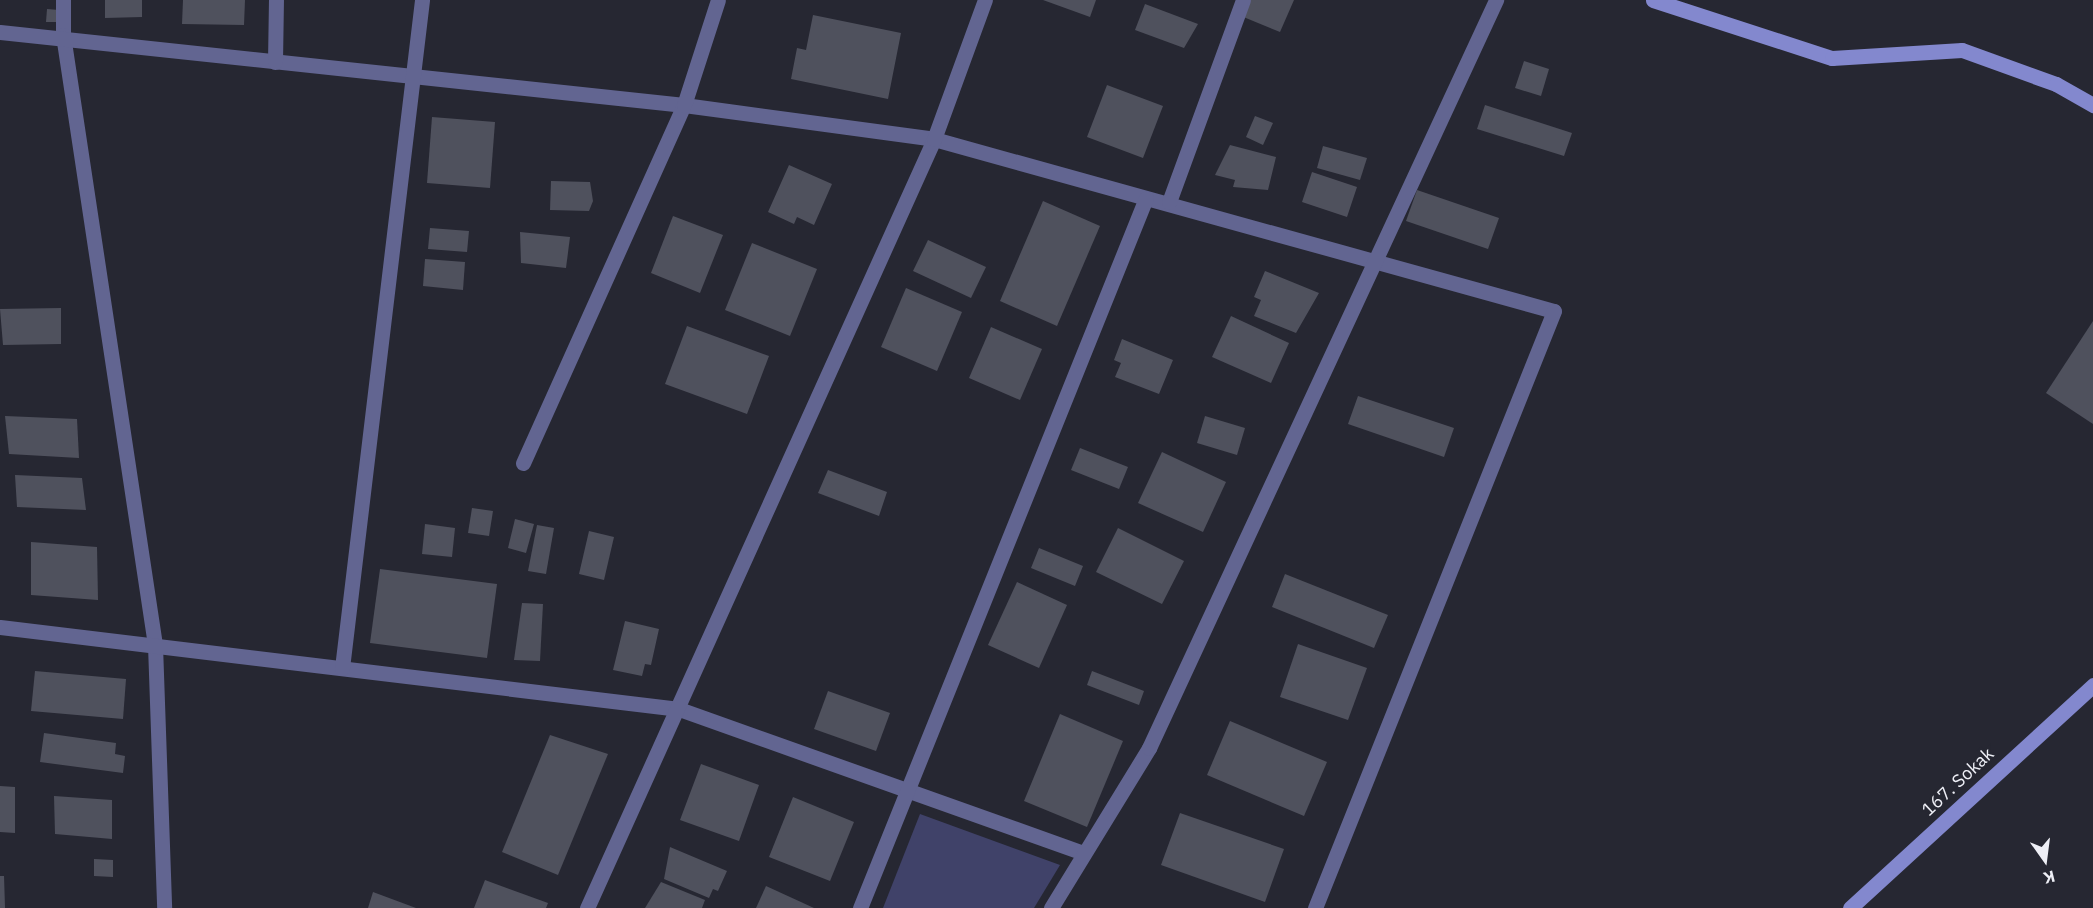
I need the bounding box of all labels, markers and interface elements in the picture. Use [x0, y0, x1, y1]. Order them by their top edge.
street label: 167. Sokak [1918, 743, 1998, 821]
north arrow [2015, 830, 2075, 890]
text: K [2042, 866, 2057, 889]

